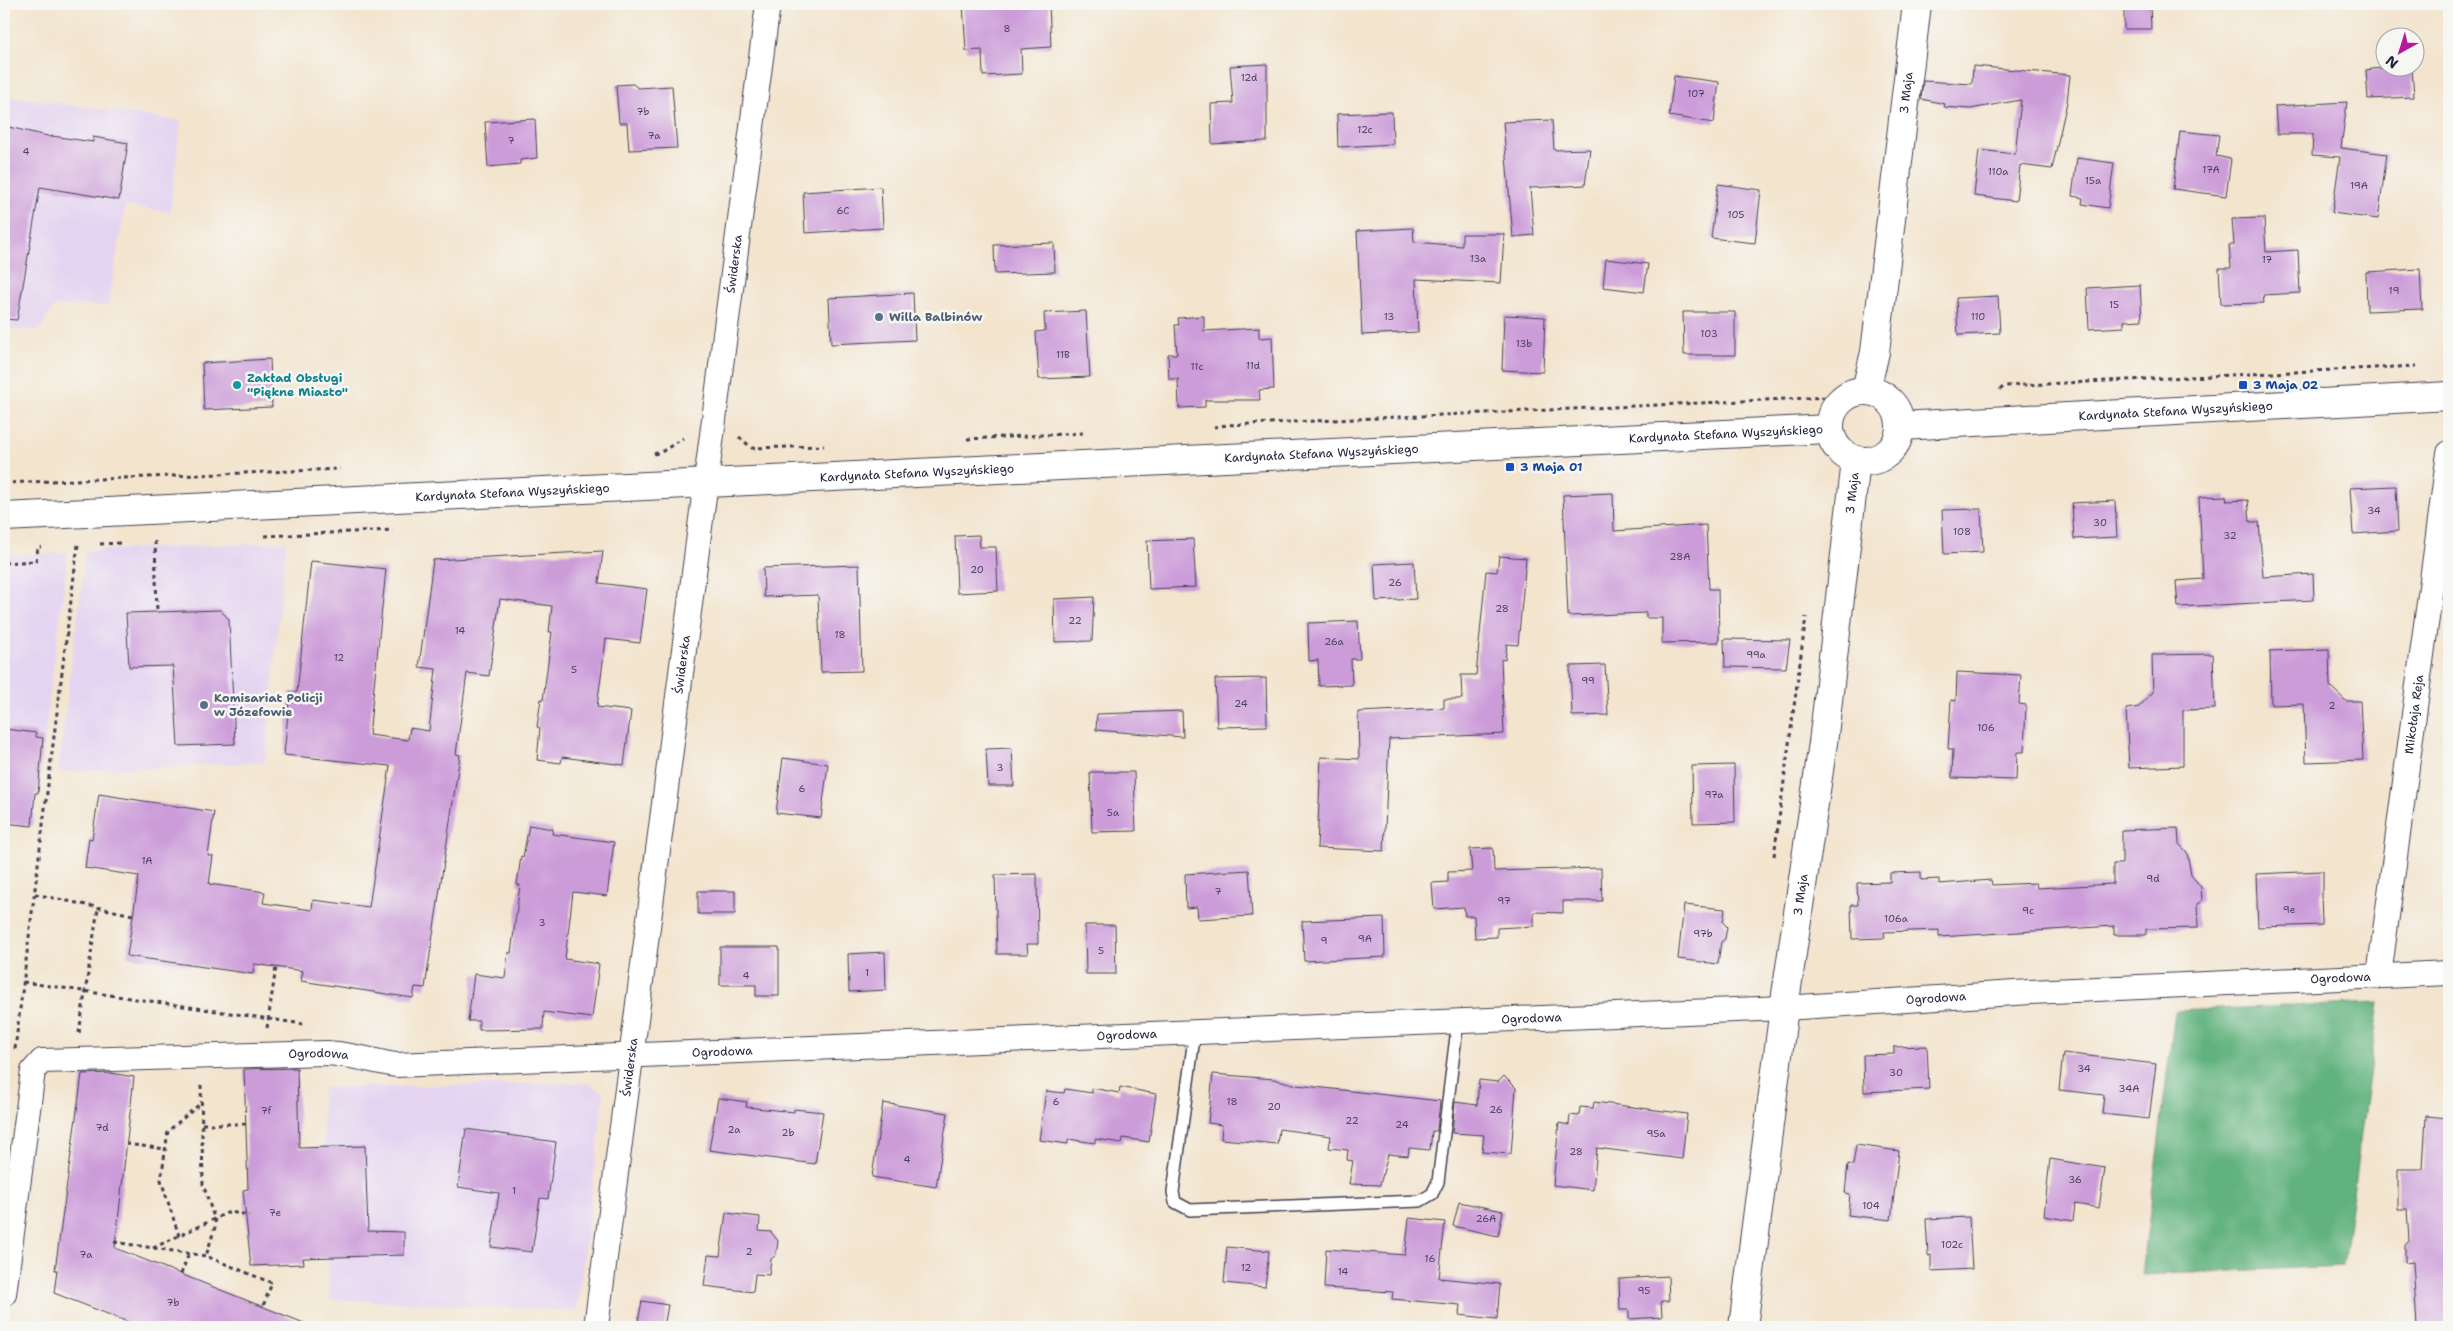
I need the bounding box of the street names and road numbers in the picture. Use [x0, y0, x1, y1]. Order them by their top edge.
street label: 3 Maja [1896, 71, 1917, 115]
street label: Świderska [722, 233, 746, 294]
street label: Kardynała Stefana Wyszyńskiego [2078, 398, 2273, 424]
street label: Kardynała Stefana Wyszyńskiego [1628, 421, 1824, 447]
street label: Kardynała Stefana Wyszyńskiego [1224, 441, 1419, 466]
street label: Kardynała Stefana Wyszyńskiego [819, 460, 1014, 486]
street label: 3 Maja [1842, 471, 1863, 515]
street label: Kardynała Stefana Wyszyńskiego [415, 480, 610, 505]
street label: Świderska [670, 634, 694, 695]
street label: Mikołaja Reja [2401, 673, 2427, 755]
street label: 3 Maja [1790, 872, 1812, 917]
street label: Ogrodowa [2310, 969, 2372, 987]
street label: Ogrodowa [1905, 988, 1967, 1008]
street label: Ogrodowa [1501, 1009, 1563, 1028]
street label: Ogrodowa [1096, 1026, 1158, 1044]
street label: Świderska [618, 1036, 642, 1097]
street label: Ogrodowa [692, 1042, 753, 1061]
street label: Ogrodowa [288, 1045, 350, 1063]

